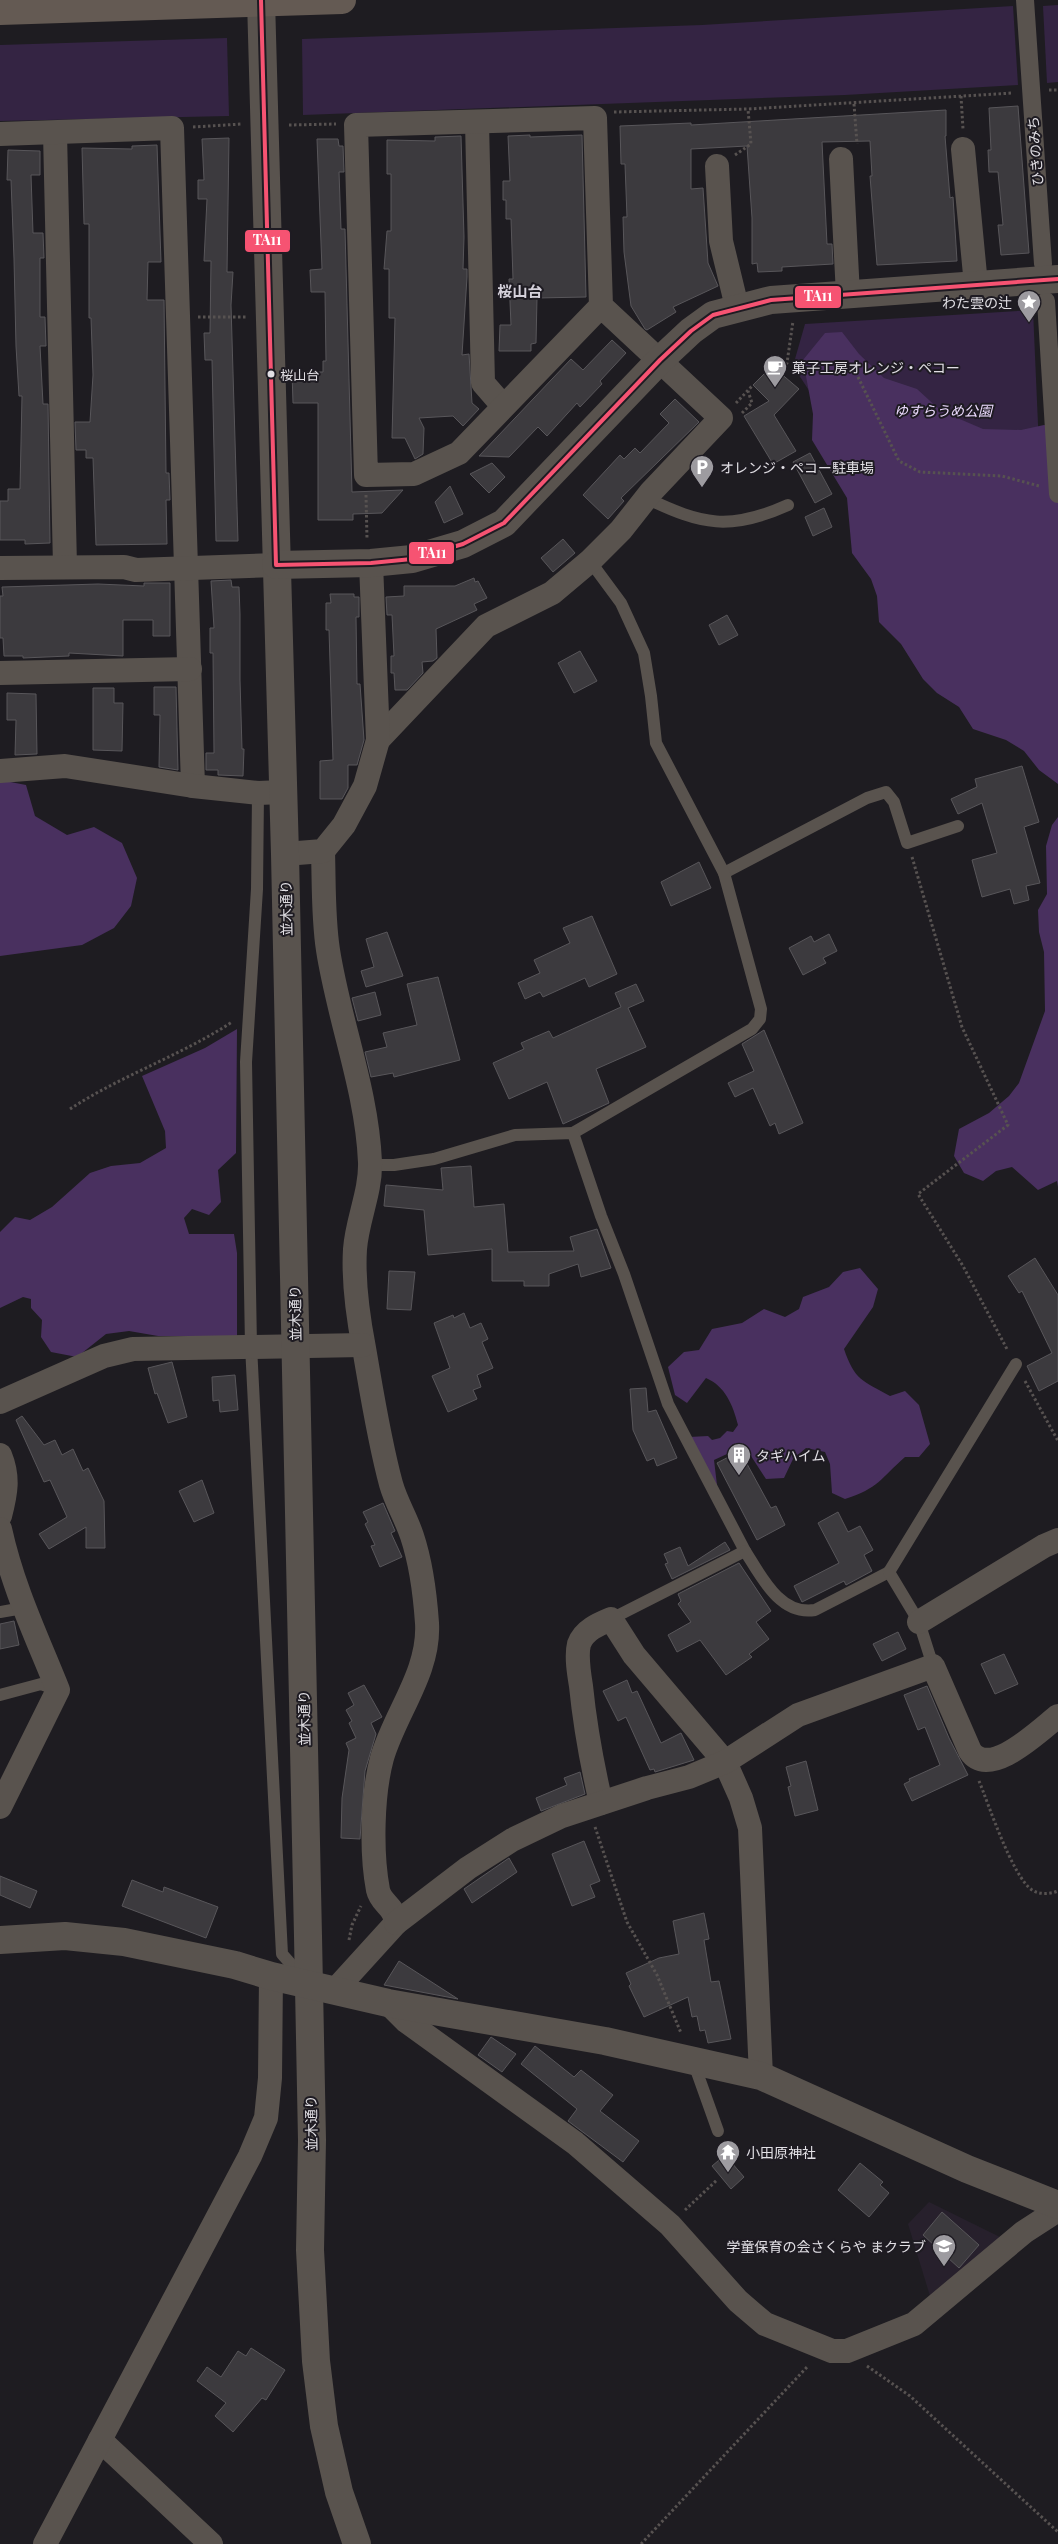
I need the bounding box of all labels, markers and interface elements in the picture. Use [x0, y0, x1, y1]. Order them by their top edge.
street label: ひきのみち [1023, 115, 1047, 187]
line badge: TA11 [244, 229, 291, 253]
text: TA11 [253, 230, 281, 249]
district label: 桜山台 [497, 281, 543, 301]
line badge: TA11 [794, 285, 842, 309]
text: TA11 [804, 286, 832, 305]
place icon: わた雲の辻 [1016, 289, 1042, 323]
place label: わた雲の辻 [942, 293, 1012, 312]
cafe icon: 菓子工房オレンジ・ペコー [762, 354, 788, 388]
place label: 菓子工房オレンジ・ペコー [792, 358, 960, 377]
place label: 桜山台 [280, 366, 319, 383]
marker: 桜山台 [266, 369, 276, 379]
park label: ゆすらうめ公園 [894, 401, 994, 420]
parking icon: オレンジ・ペコー駐車場 [689, 454, 715, 488]
place label: オレンジ・ペコー駐車場 [720, 458, 874, 477]
line badge: TA11 [408, 541, 455, 565]
text: TA11 [418, 543, 446, 562]
street label: 並木通り [276, 880, 296, 936]
street label: 並木通り [285, 1285, 305, 1341]
building icon: タギハイム [726, 1442, 752, 1476]
place label: タギハイム [756, 1446, 825, 1465]
street label: 並木通り [294, 1690, 314, 1746]
street label: 並木通り [301, 2095, 321, 2151]
temple icon: 小田原神社 [715, 2139, 741, 2173]
place label: 小田原神社 [746, 2143, 816, 2162]
school or university icon: 学童保育の会さくらや まクラブ [931, 2233, 957, 2267]
place label: 学童保育の会さくらや まクラブ [727, 2237, 926, 2256]

